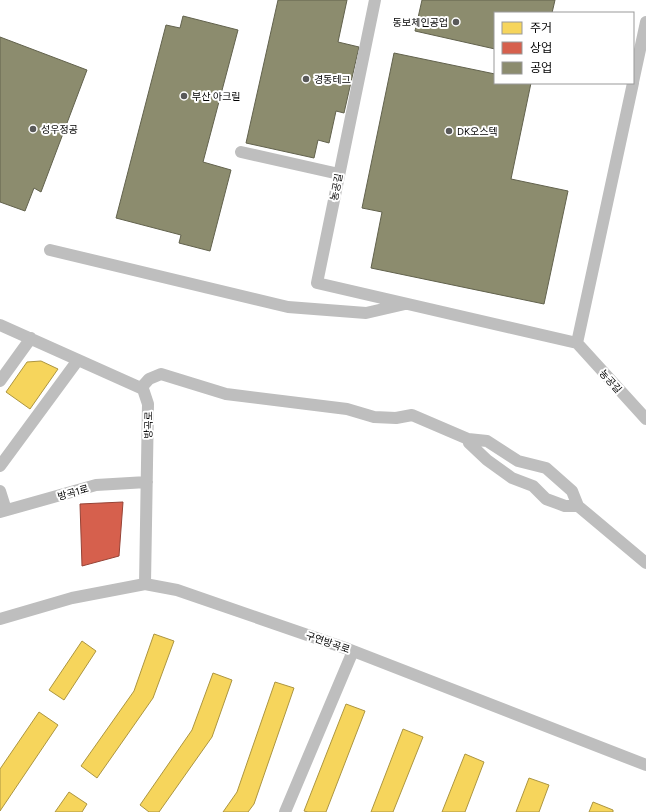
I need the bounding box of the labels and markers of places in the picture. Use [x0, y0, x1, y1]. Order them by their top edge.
place label: 동보체인공업 [393, 16, 448, 29]
marker: 동보체인공업 [451, 17, 461, 27]
place label: 경동테그 [314, 73, 351, 86]
marker: 경동테그 [301, 74, 311, 84]
place label: 부산 아크릴 [192, 90, 240, 103]
marker: 부산 아크릴 [179, 91, 189, 101]
place label: 성우정공 [41, 123, 78, 136]
marker: 성우정공 [28, 124, 38, 134]
place label: DK오스텍 [457, 125, 498, 138]
marker: DK오스텍 [444, 126, 454, 136]

